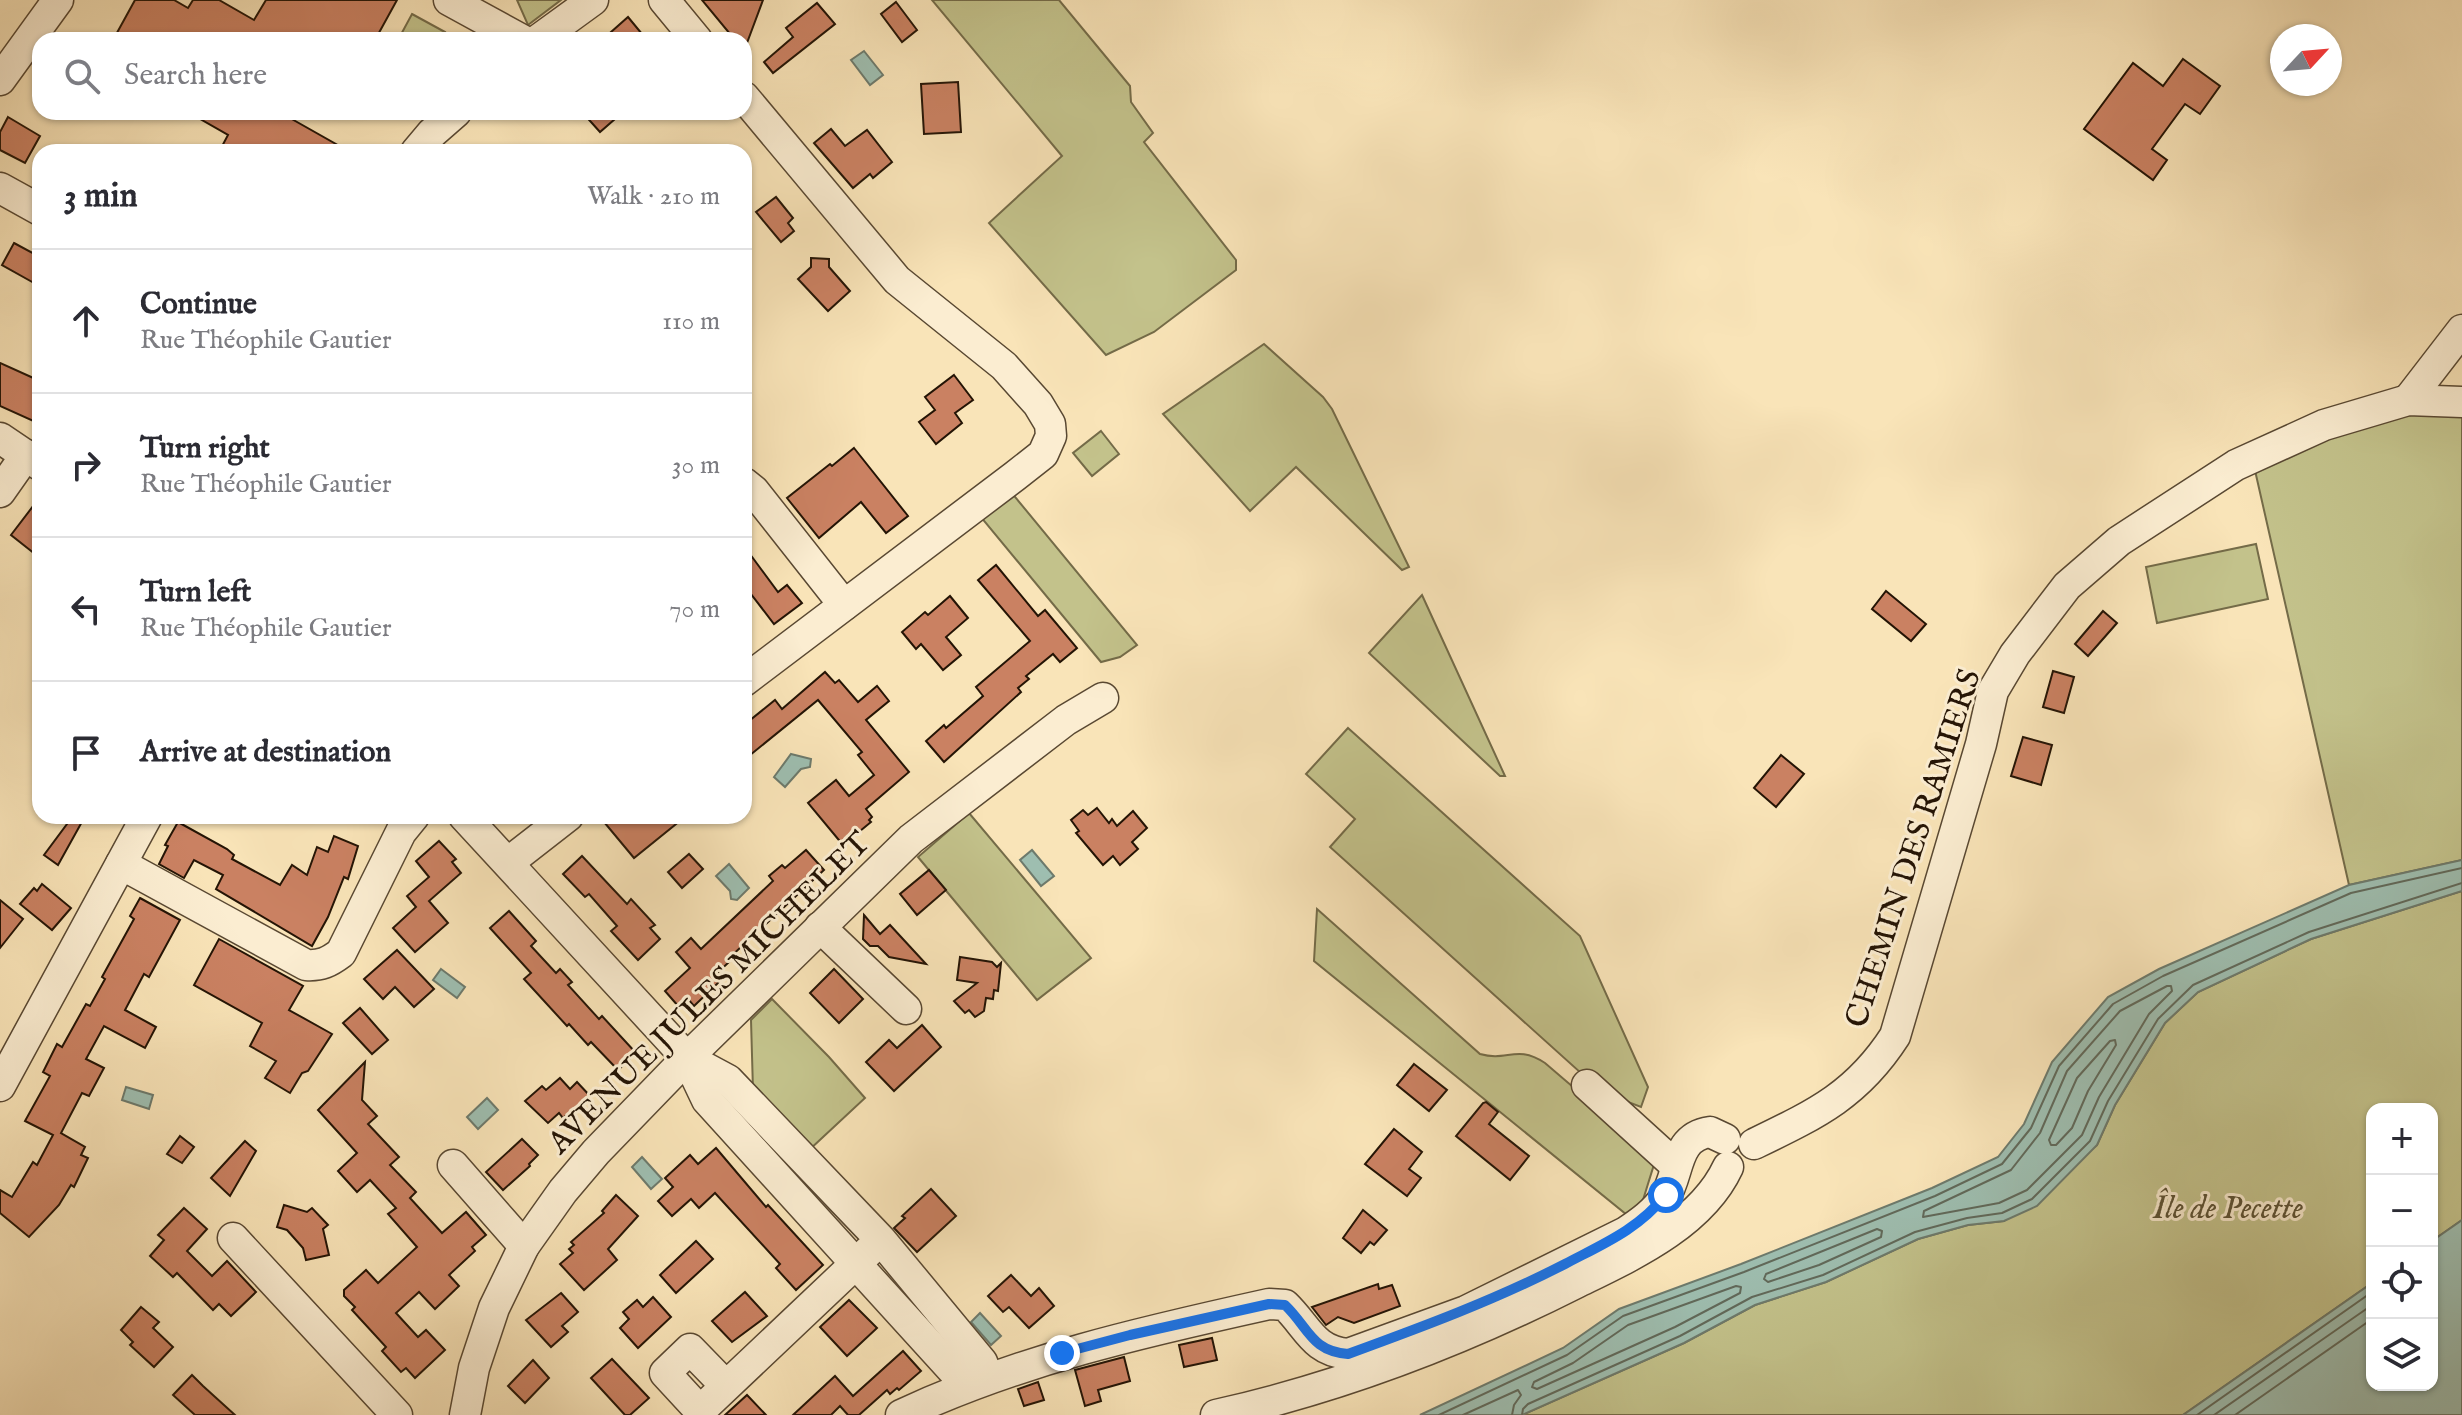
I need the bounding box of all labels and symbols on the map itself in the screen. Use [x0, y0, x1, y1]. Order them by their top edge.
north arrow [2270, 24, 2342, 96]
street label: CHEMIN DES RAMIERS [1837, 664, 1992, 1033]
street label: AVENUE JULES MICHELET [539, 824, 880, 1165]
route start [1648, 1177, 1684, 1213]
park label: Île de Pecette [2152, 1187, 2303, 1230]
route end [1044, 1335, 1080, 1371]

